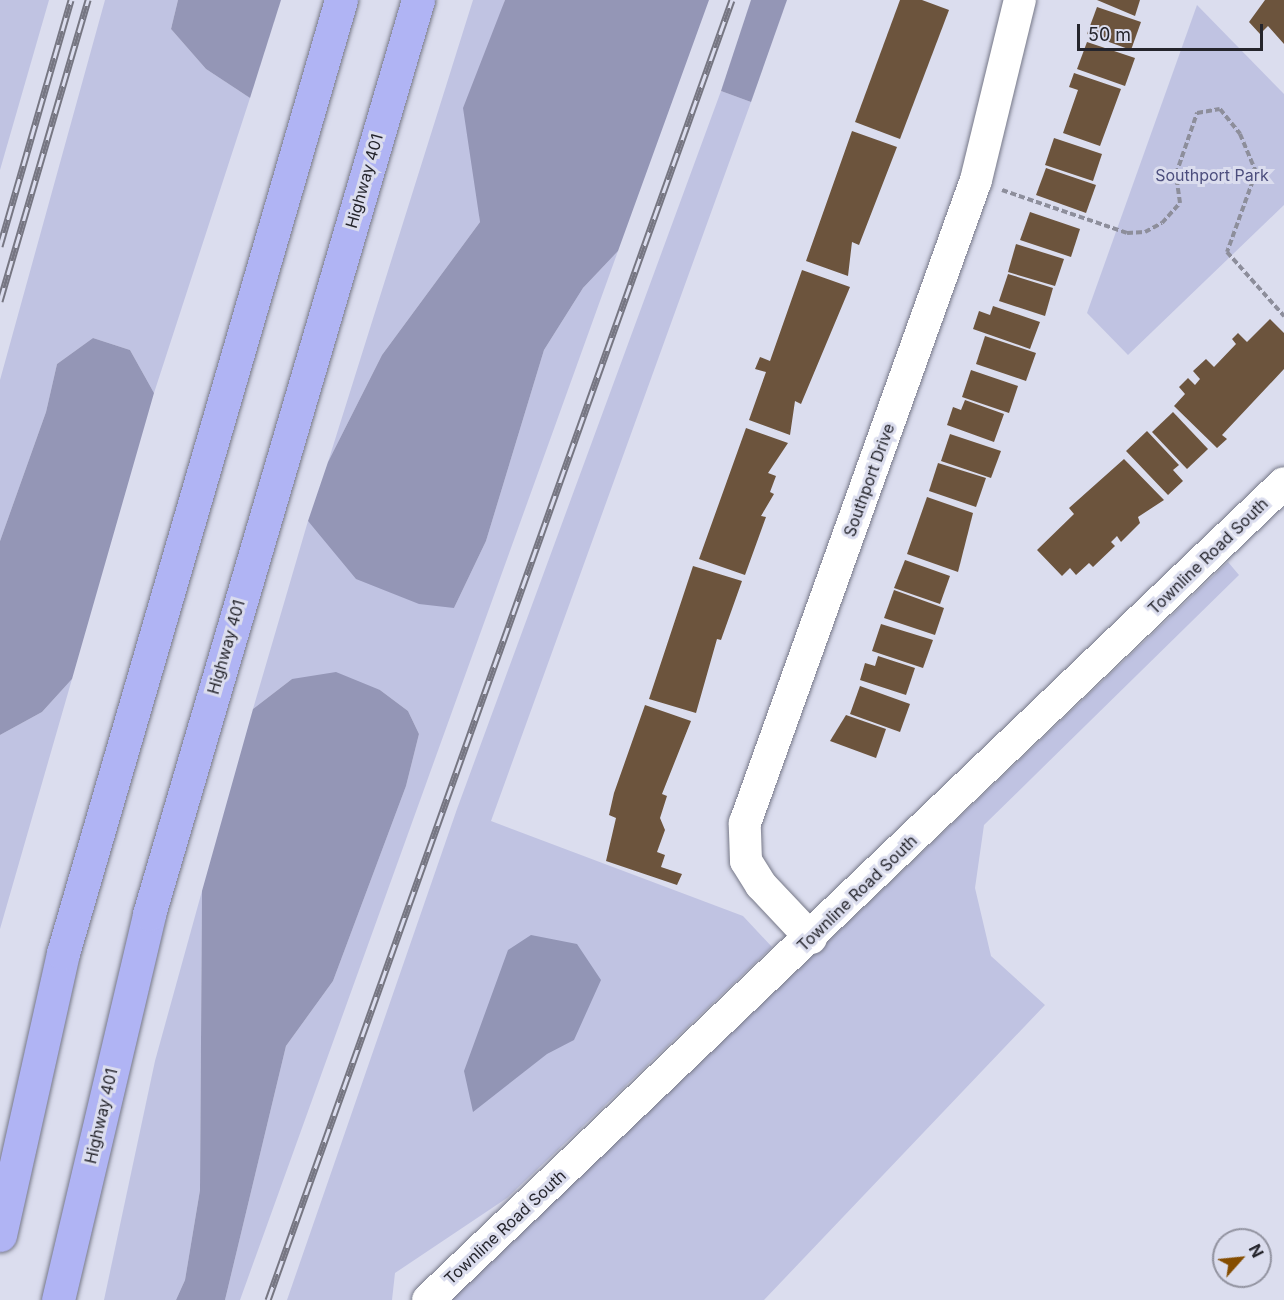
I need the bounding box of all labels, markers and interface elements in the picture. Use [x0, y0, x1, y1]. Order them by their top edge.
scale bar [1080, 12, 1266, 50]
text: 50 m [1088, 24, 1131, 45]
street label: Highway 401 [341, 132, 387, 230]
park label: Southport Park [1155, 165, 1269, 185]
street label: Southport Drive [840, 421, 898, 539]
street label: Townline Road South [1144, 494, 1272, 618]
street label: Highway 401 [203, 598, 249, 696]
street label: Townline Road South [793, 831, 921, 955]
street label: Highway 401 [81, 1066, 121, 1166]
street label: Townline Road South [440, 1166, 570, 1288]
north arrow [1212, 1228, 1272, 1288]
text: N [1245, 1241, 1268, 1261]

